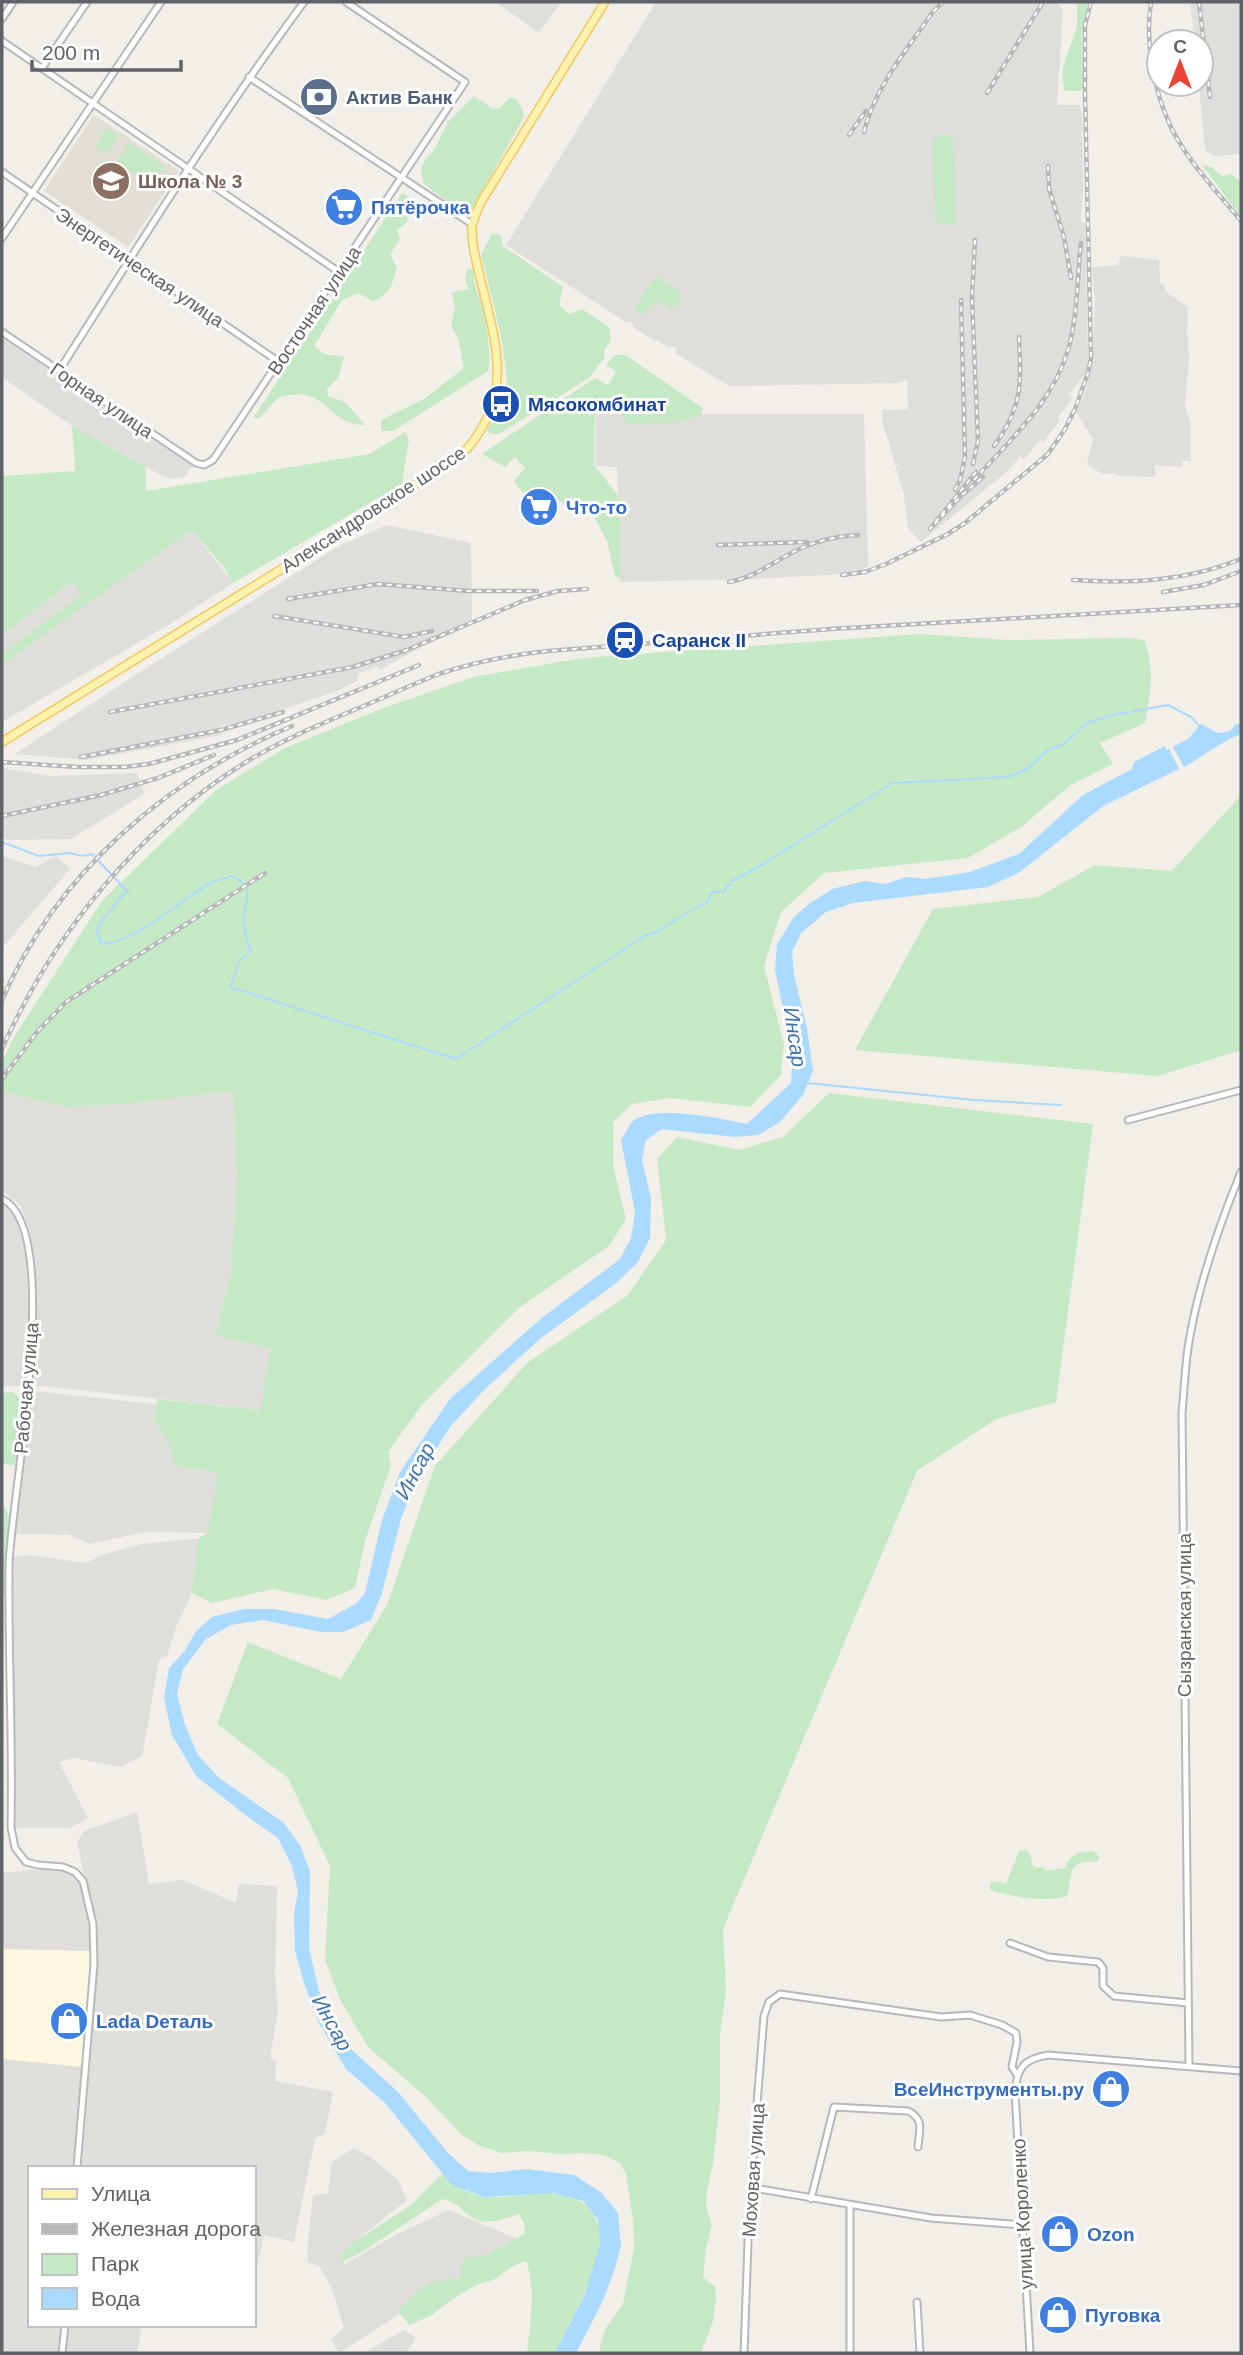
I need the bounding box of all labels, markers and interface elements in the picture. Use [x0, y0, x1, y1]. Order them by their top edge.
scale bar [32, 28, 180, 72]
north arrow [1145, 28, 1215, 98]
text: С [1173, 36, 1187, 57]
text: 200 m [42, 41, 100, 64]
bank icon: Актив Банк [298, 76, 340, 118]
place label: Актив Банк [346, 87, 453, 108]
school or university icon: Школа № 3 [90, 160, 132, 202]
place label: Школа № 3 [138, 171, 242, 192]
supermarket icon: Пятёрочка [323, 186, 365, 228]
place label: Пятёрочка [371, 197, 470, 218]
street label: Энергетическая улица [52, 203, 228, 332]
street label: Восточная улица [264, 242, 365, 378]
street label: Горная улица [47, 358, 157, 443]
bus stop icon: Мясокомбинат [480, 383, 522, 425]
place label: Мясокомбинат [528, 394, 666, 415]
street label: Александровское шоссе [277, 442, 469, 577]
supermarket icon: Что-то [518, 486, 560, 528]
place label: Что-то [566, 497, 627, 518]
station icon: Саранск II [604, 619, 646, 661]
place label: Саранск II [652, 630, 746, 651]
water label: Инсар [780, 1005, 811, 1068]
street label: Рабочая улица [10, 1321, 43, 1455]
water label: Инсар [390, 1439, 439, 1503]
street label: Сызранская улица [1174, 1532, 1195, 1697]
water label: Инсар [308, 1991, 357, 2055]
shop icon: Lada Dеталь [48, 2000, 90, 2042]
place label: Lada Dеталь [96, 2011, 213, 2032]
shop icon: ВсеИнструменты.ру [1090, 2068, 1132, 2110]
place label: ВсеИнструменты.ру [894, 2079, 1084, 2100]
street label: Моховая улица [738, 2102, 769, 2238]
street label: улица Короленко [1008, 2138, 1037, 2290]
legend [28, 2166, 256, 2327]
text: Улица [91, 2182, 151, 2205]
shop icon: Ozon [1039, 2213, 1081, 2255]
text: Железная дорога [91, 2217, 261, 2240]
place label: Ozon [1087, 2224, 1135, 2245]
text: Парк [91, 2252, 139, 2275]
text: Вода [91, 2287, 140, 2310]
shop icon: Пуговка [1037, 2294, 1079, 2336]
place label: Пуговка [1085, 2305, 1161, 2326]

